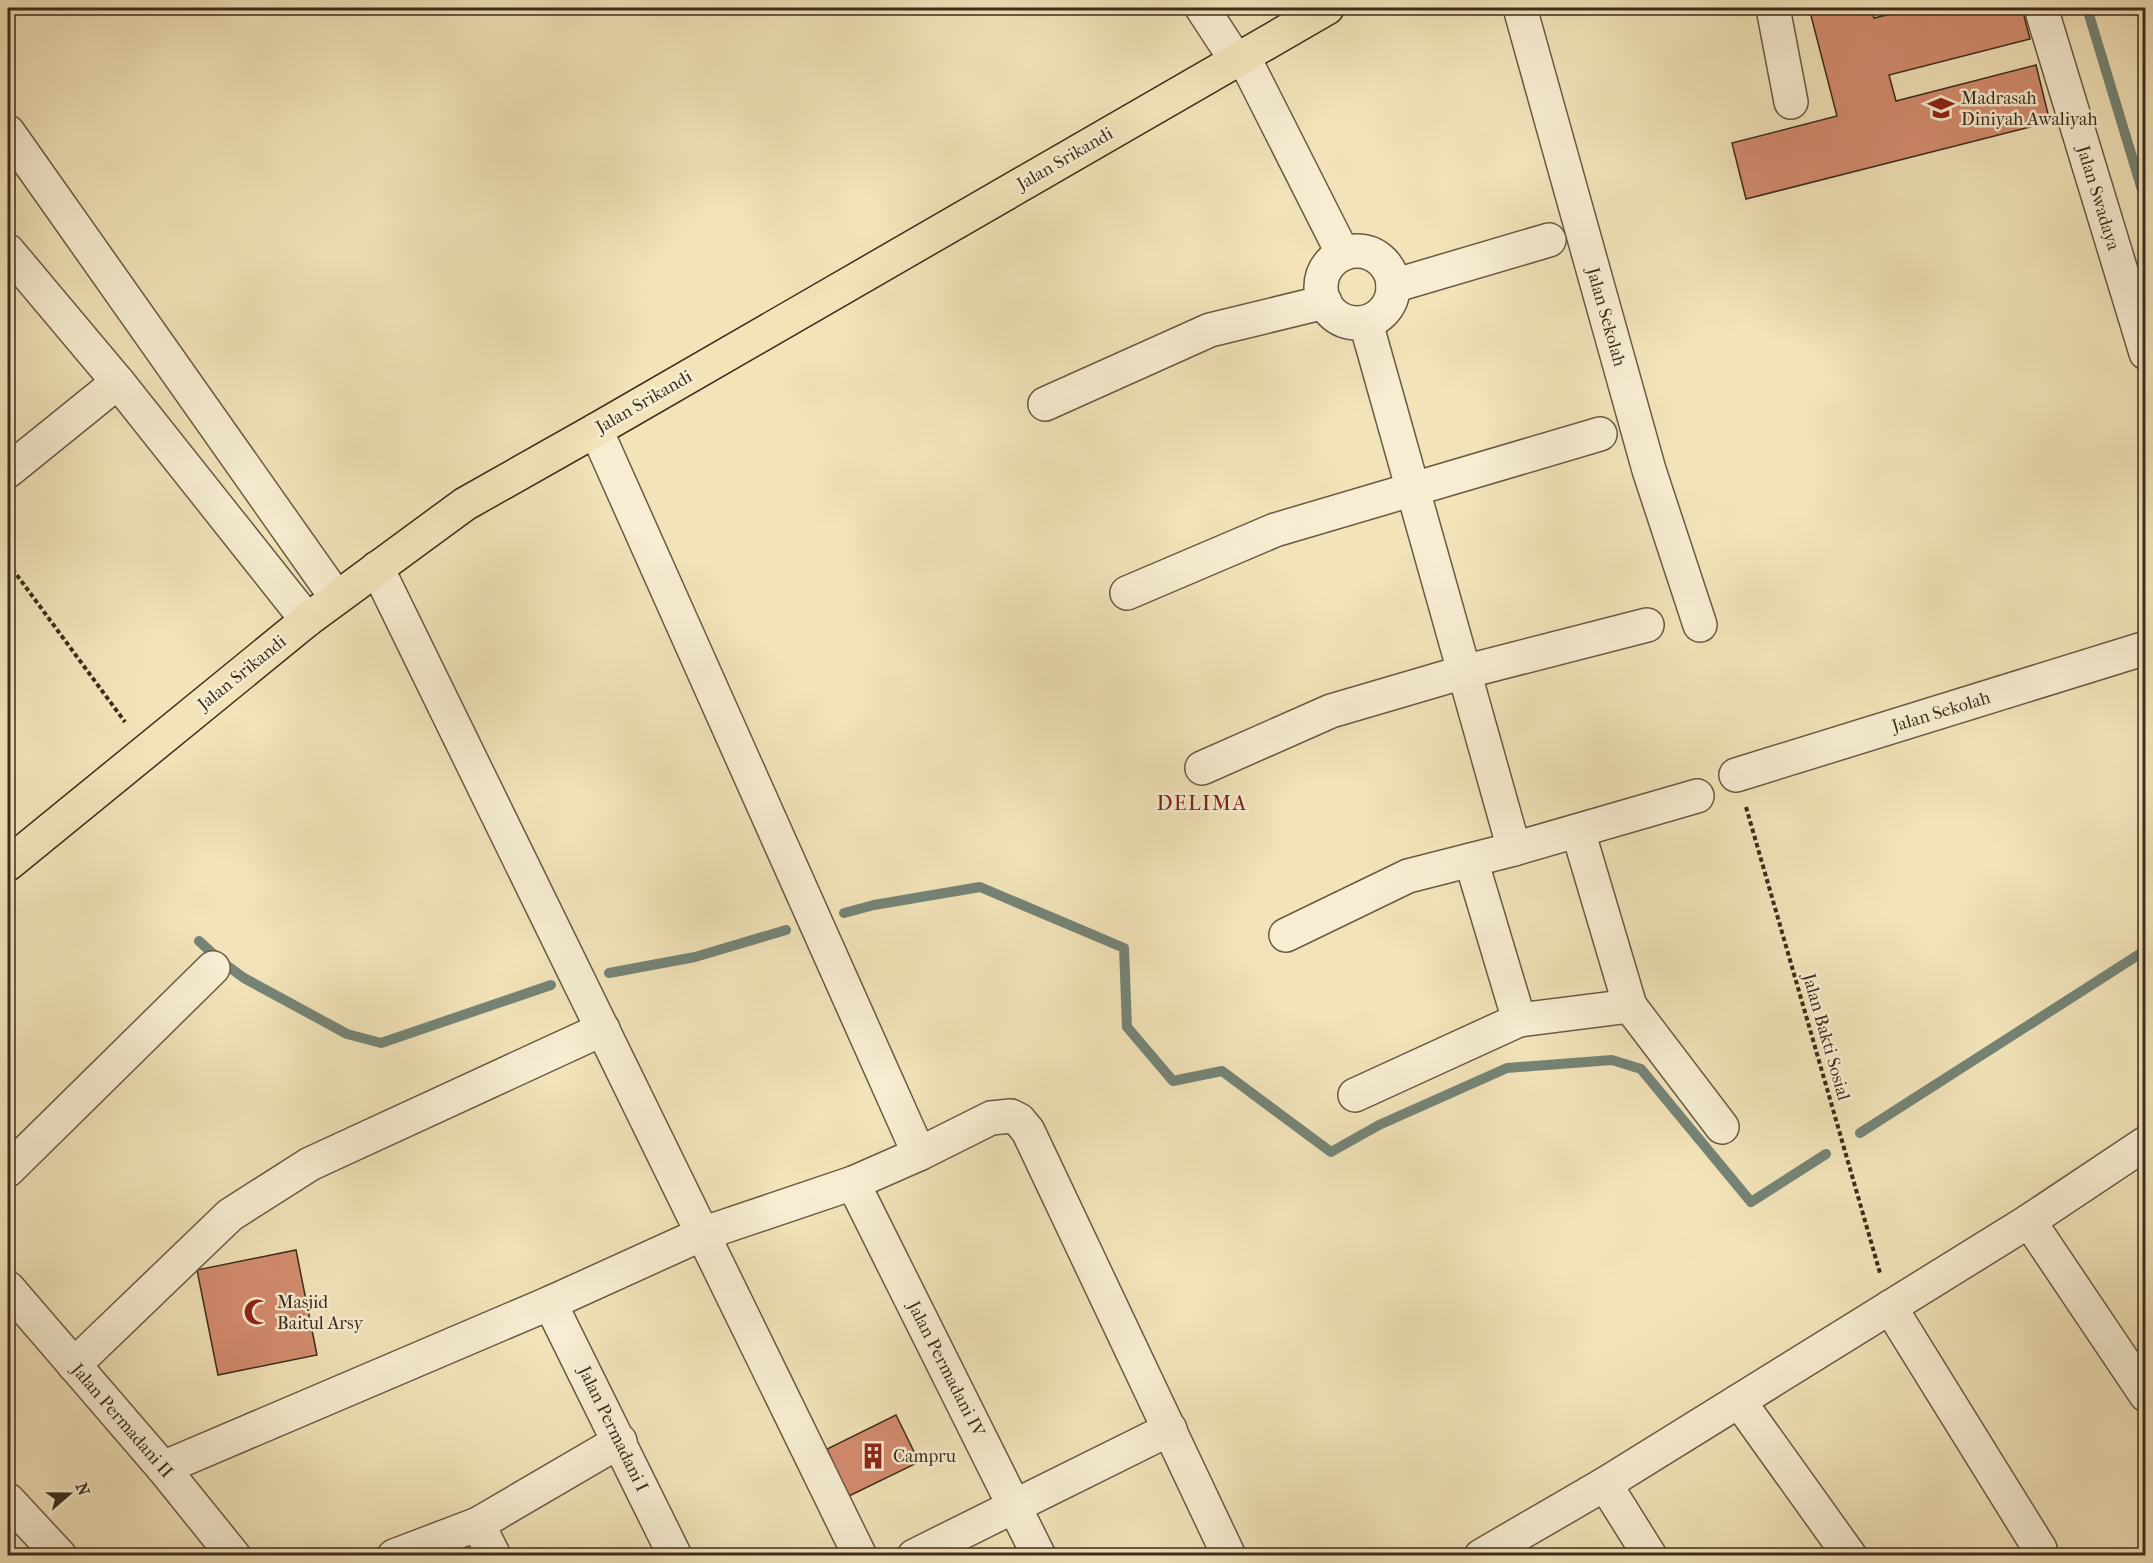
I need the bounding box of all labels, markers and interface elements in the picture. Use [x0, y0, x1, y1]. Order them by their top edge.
place label: Madrasah Diniyah Awaliyah [1961, 88, 2098, 130]
school or university icon: Madrasah Diniyah Awaliyah [1926, 93, 1956, 123]
street label: Jalan Srikandi [1011, 123, 1117, 196]
street label: Jalan Swadaya [2072, 141, 2124, 254]
street label: Jalan Sekolah [1581, 263, 1630, 369]
street label: Jalan Srikandi [590, 366, 696, 439]
street label: Jalan Srikandi [192, 631, 291, 716]
street label: Jalan Sekolah [1887, 687, 1993, 738]
district label: DELIMA [1156, 791, 1248, 815]
street label: Jalan Bakti Sosial [1797, 969, 1854, 1103]
place label: Masjid Baitul Arsy [277, 1292, 365, 1334]
street label: Jalan Permadani IV [902, 1296, 990, 1441]
mosque icon: Masjid Baitul Arsy [242, 1297, 272, 1327]
street label: Jalan Permadani II [65, 1358, 177, 1482]
street label: Jalan Permadani I [573, 1361, 653, 1495]
building icon: Campru [858, 1441, 888, 1471]
place label: Campru [893, 1446, 956, 1467]
north arrow [39, 1464, 99, 1524]
text: N [72, 1480, 94, 1499]

